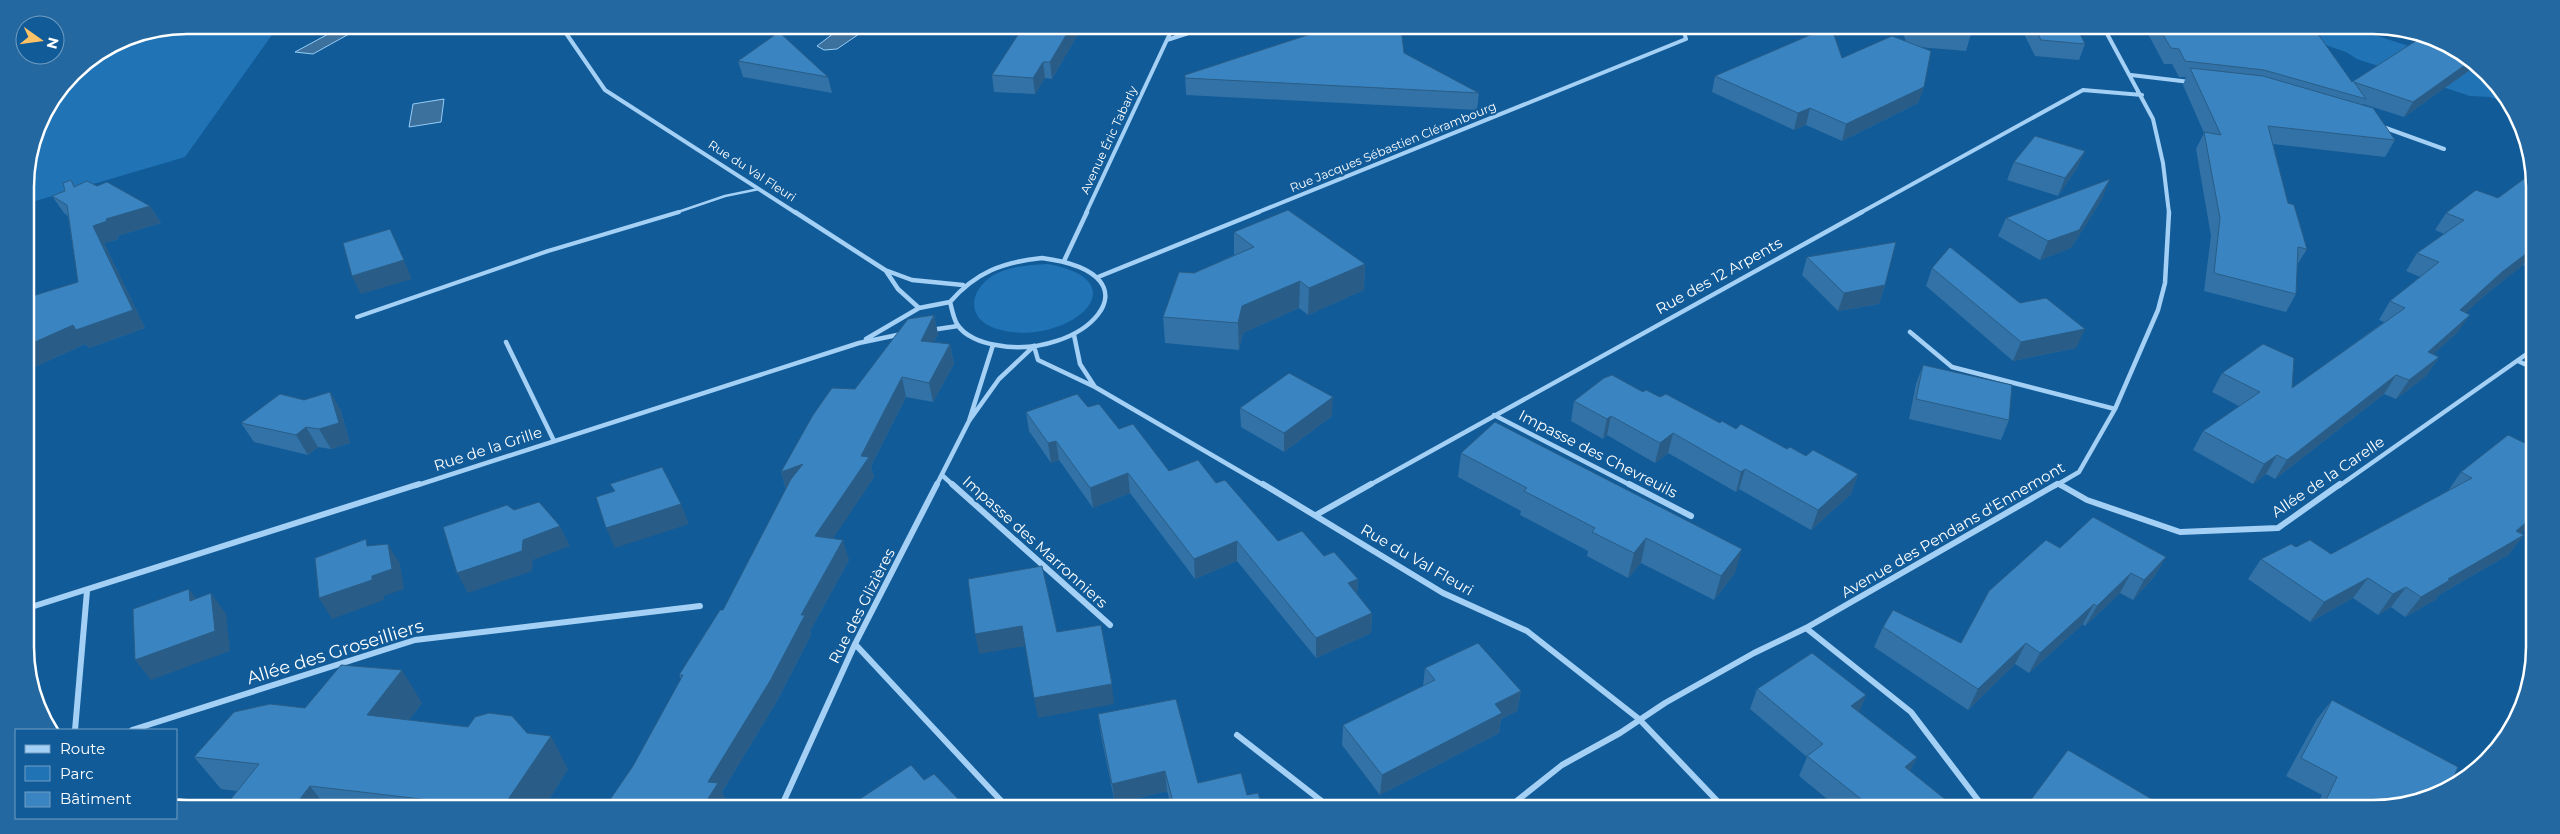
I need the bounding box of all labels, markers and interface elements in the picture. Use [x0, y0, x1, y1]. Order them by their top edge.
north arrow [15, 15, 65, 65]
text: N [43, 35, 63, 51]
street label: Avenue Éric Tabarly [1077, 83, 1140, 196]
street label: Rue Jacques Sébastien Clérambourg [1287, 98, 1498, 195]
street label: Rue du Val Fleuri [706, 137, 799, 205]
street label: Rue des 12 Arpents [1652, 233, 1785, 318]
street label: Impasse des Chevreuils [1516, 405, 1681, 502]
street label: Rue de la Grille [431, 422, 544, 475]
street label: Allée de la Carelle [2268, 432, 2388, 521]
street label: Avenue des Pendans d'Ennemont [1837, 458, 2068, 602]
street label: Impasse des Marronniers [959, 471, 1112, 612]
street label: Rue du Val Fleuri [1357, 520, 1477, 600]
street label: Rue des Glizières [824, 545, 899, 667]
street label: Allée des Groseilliers [244, 615, 426, 689]
legend [15, 729, 178, 819]
text: Route [60, 739, 105, 758]
text: Parc [60, 764, 94, 783]
text: Bâtiment [60, 789, 132, 808]

